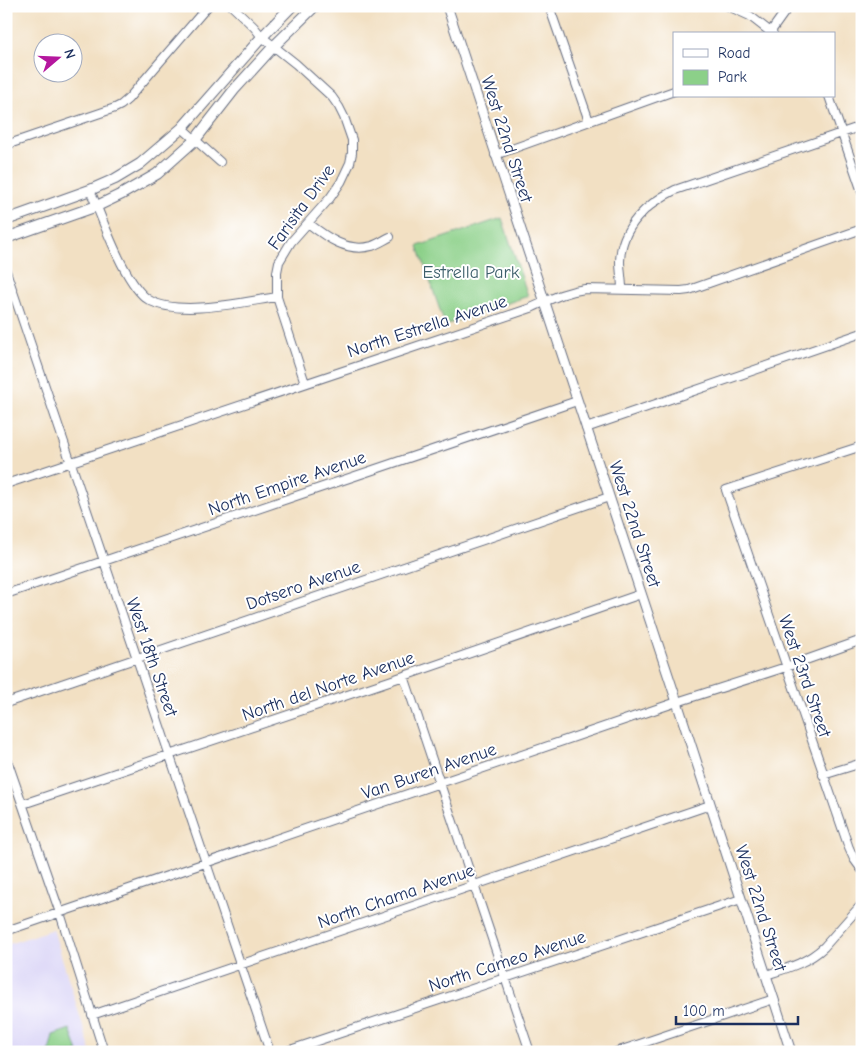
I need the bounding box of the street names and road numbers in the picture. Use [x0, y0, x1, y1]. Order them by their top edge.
street label: West 22nd Street [476, 73, 537, 206]
street label: Farisita Drive [263, 161, 339, 254]
street label: North Estrella Avenue [345, 291, 510, 362]
street label: North Empire Avenue [206, 447, 369, 520]
street label: West 22nd Street [604, 458, 665, 591]
street label: Dotsero Avenue [243, 556, 363, 615]
street label: West 18th Street [121, 595, 182, 720]
street label: West 23rd Street [774, 612, 836, 741]
street label: North del Norte Avenue [239, 647, 417, 726]
street label: Van Buren Avenue [359, 739, 499, 804]
street label: West 22nd Street [730, 842, 791, 975]
street label: North Chama Avenue [315, 860, 477, 933]
street label: North Cameo Avenue [426, 926, 588, 997]

